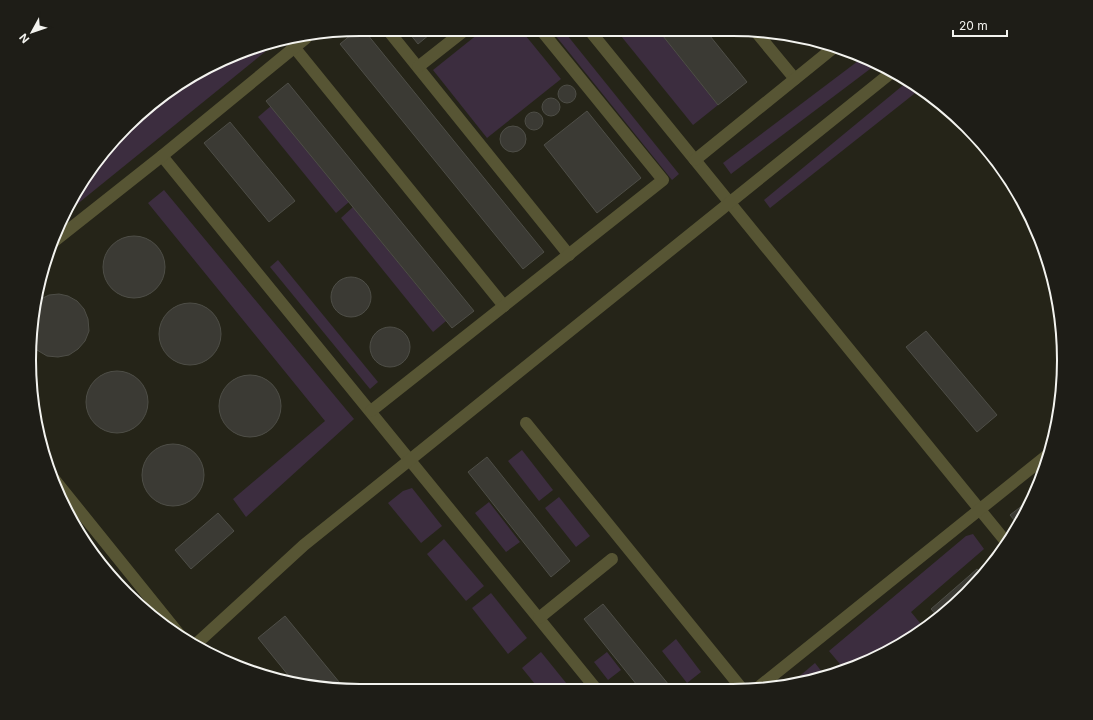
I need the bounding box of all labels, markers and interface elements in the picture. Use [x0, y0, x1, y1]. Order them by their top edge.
north arrow [12, 12, 52, 52]
scale bar [953, 12, 1007, 38]
text: 20 m [959, 18, 988, 33]
text: N [16, 31, 32, 46]

